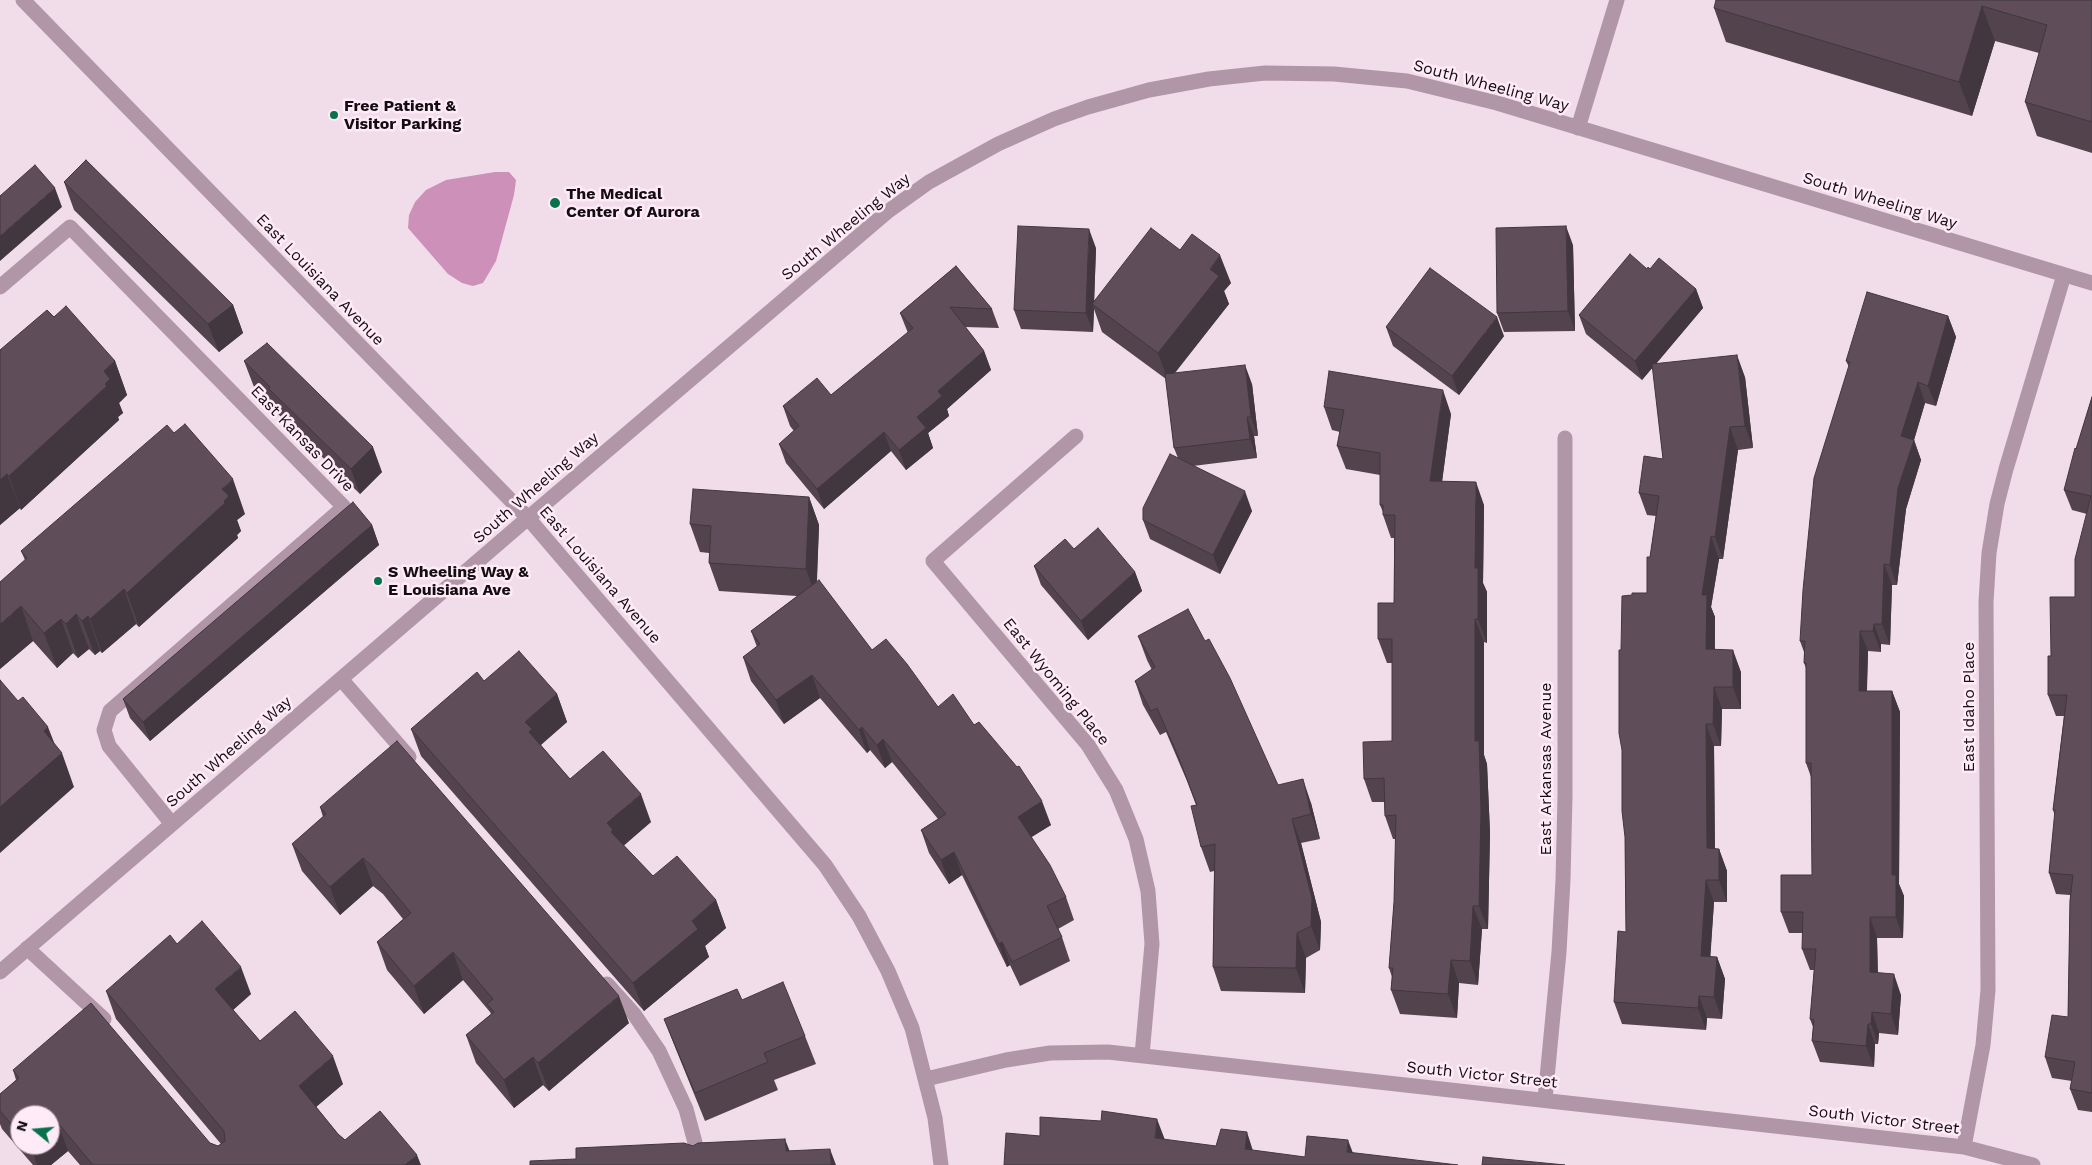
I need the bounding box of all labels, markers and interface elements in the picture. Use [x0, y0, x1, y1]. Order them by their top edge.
street label: South Wheeling Way [1411, 56, 1571, 116]
place label: Free Patient & Visitor Parking [344, 96, 461, 134]
marker: Free Patient & Visitor Parking [328, 109, 340, 121]
street label: South Wheeling Way [1801, 168, 1959, 234]
street label: South Wheeling Way [778, 169, 914, 285]
place label: The Medical Center Of Aurora [566, 184, 700, 222]
marker: The Medical Center Of Aurora [548, 196, 562, 210]
street label: East Louisiana Avenue [252, 210, 388, 350]
street label: East Kansas Drive [246, 382, 358, 496]
street label: South Wheeling Way [469, 428, 603, 548]
street label: East Louisiana Avenue [535, 502, 665, 648]
place label: S Wheeling Way & E Louisiana Ave [388, 562, 529, 600]
marker: S Wheeling Way & E Louisiana Ave [372, 575, 384, 587]
street label: East Wyoming Place [999, 614, 1113, 750]
street label: East Idaho Place [1959, 642, 1979, 772]
street label: East Arkansas Avenue [1536, 683, 1556, 855]
street label: South Wheeling Way [162, 692, 296, 812]
street label: South Victor Street [1406, 1058, 1558, 1092]
street label: South Victor Street [1807, 1101, 1961, 1139]
north arrow [10, 1105, 60, 1155]
text: N [12, 1119, 31, 1133]

